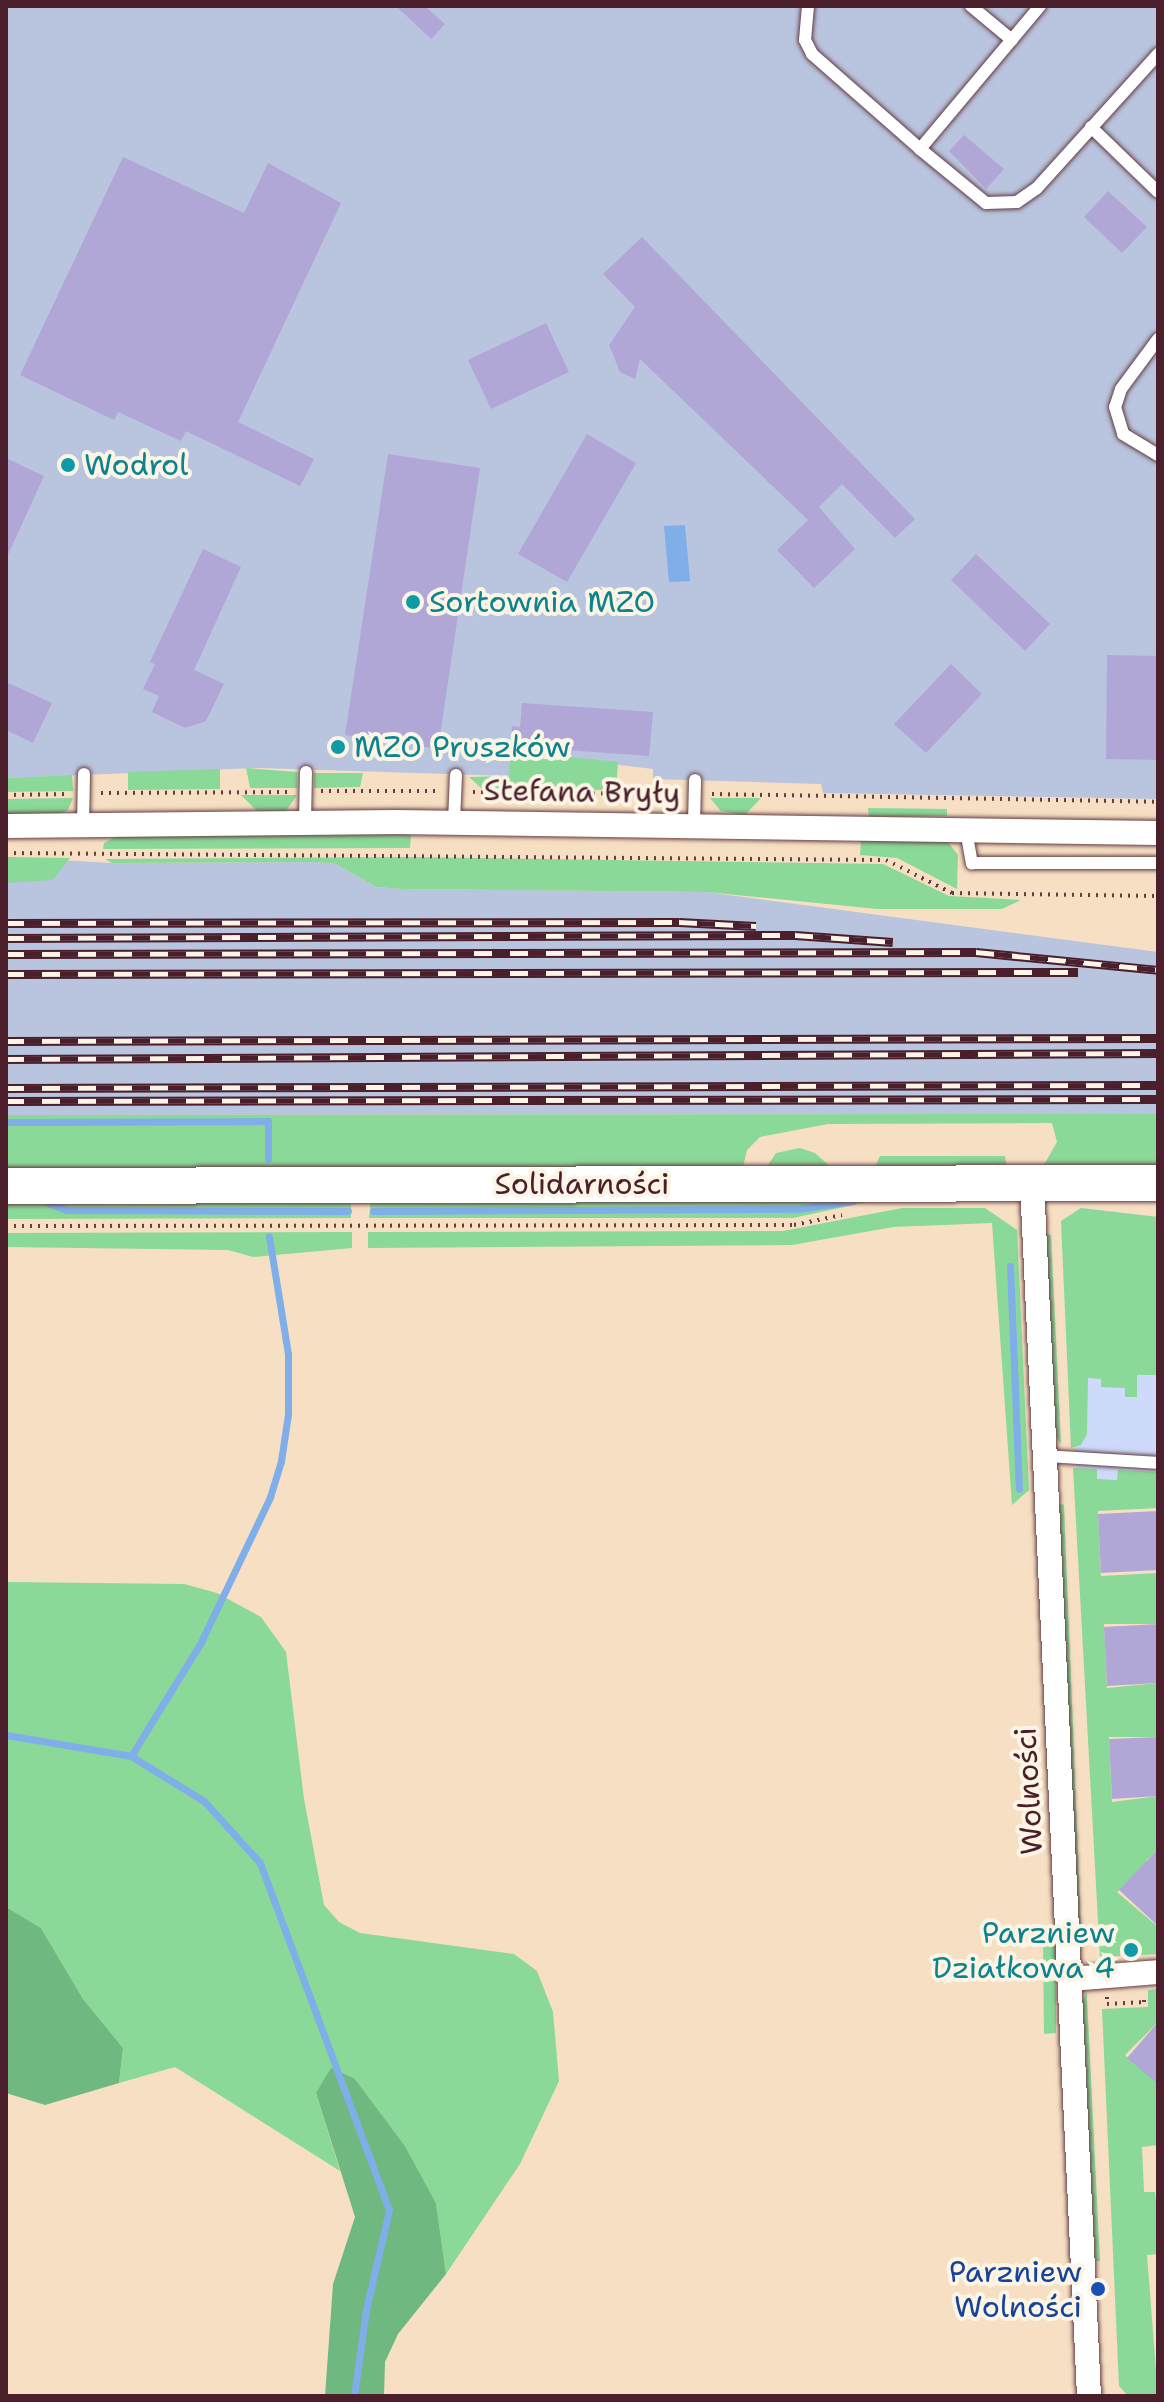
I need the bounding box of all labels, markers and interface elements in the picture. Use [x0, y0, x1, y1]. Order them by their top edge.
place label: Wodrol [84, 447, 188, 483]
marker: Wodrol [59, 456, 77, 474]
place label: Sortownia MZO [429, 584, 655, 620]
marker: Sortownia MZO [404, 593, 422, 611]
place label: MZO Pruszków [354, 729, 571, 765]
marker: MZO Pruszków [329, 738, 347, 756]
street label: Stefana Bryły [483, 772, 681, 812]
street label: Solidarności [495, 1166, 669, 1202]
street label: Wolności [1008, 1726, 1050, 1856]
place label: Parzniew Działkowa 4 [932, 1915, 1115, 1986]
marker: Parzniew Działkowa 4 [1122, 1941, 1140, 1959]
place label: Parzniew Wolności [949, 2254, 1082, 2324]
marker: Parzniew Wolności [1089, 2280, 1107, 2298]

